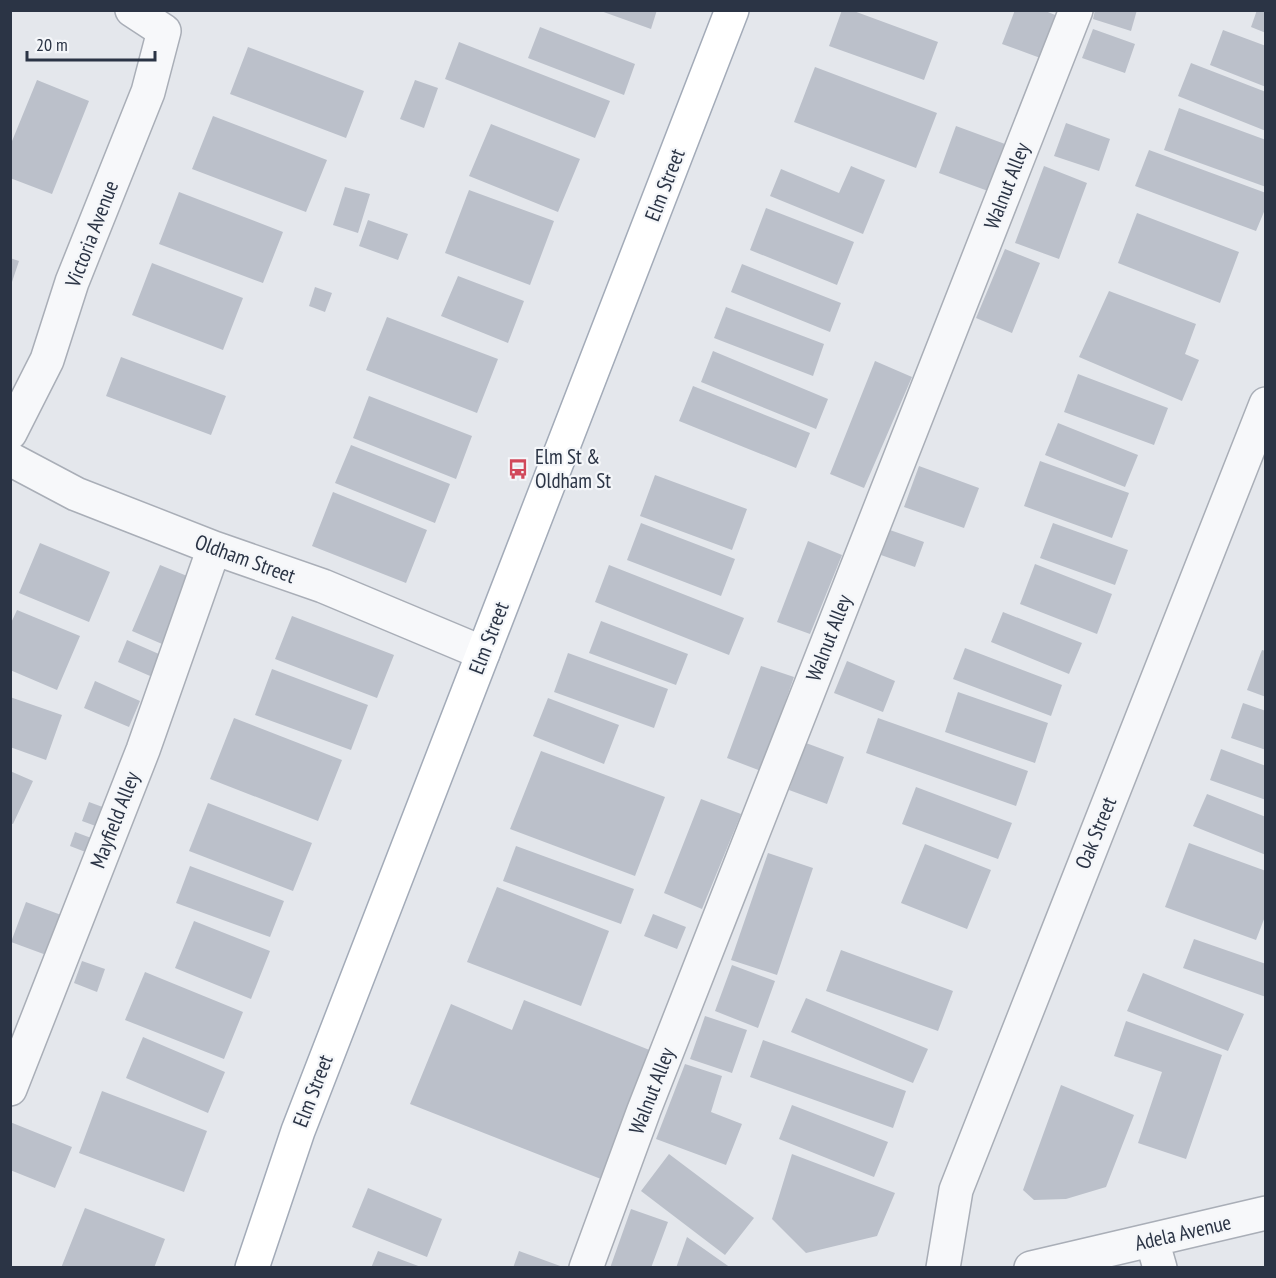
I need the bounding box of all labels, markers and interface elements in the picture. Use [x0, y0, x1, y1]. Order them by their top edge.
scale bar [27, 24, 154, 62]
text: 20 m [36, 33, 68, 56]
street label: Walnut Alley [978, 139, 1035, 233]
street label: Elm Street [638, 145, 691, 225]
street label: Victoria Avenue [58, 177, 124, 292]
place label: Elm St & Oldham St [535, 443, 611, 494]
bus stop icon: Elm St & Oldham St [506, 457, 530, 481]
street label: Oldham Street [191, 528, 299, 589]
street label: Walnut Alley [800, 591, 857, 685]
street label: Elm Street [462, 598, 515, 678]
street label: Mayfield Alley [84, 768, 145, 872]
street label: Oak Street [1069, 793, 1122, 873]
street label: Walnut Alley [623, 1044, 680, 1138]
street label: Elm Street [286, 1051, 339, 1131]
street label: Adela Avenue [1132, 1208, 1234, 1257]

